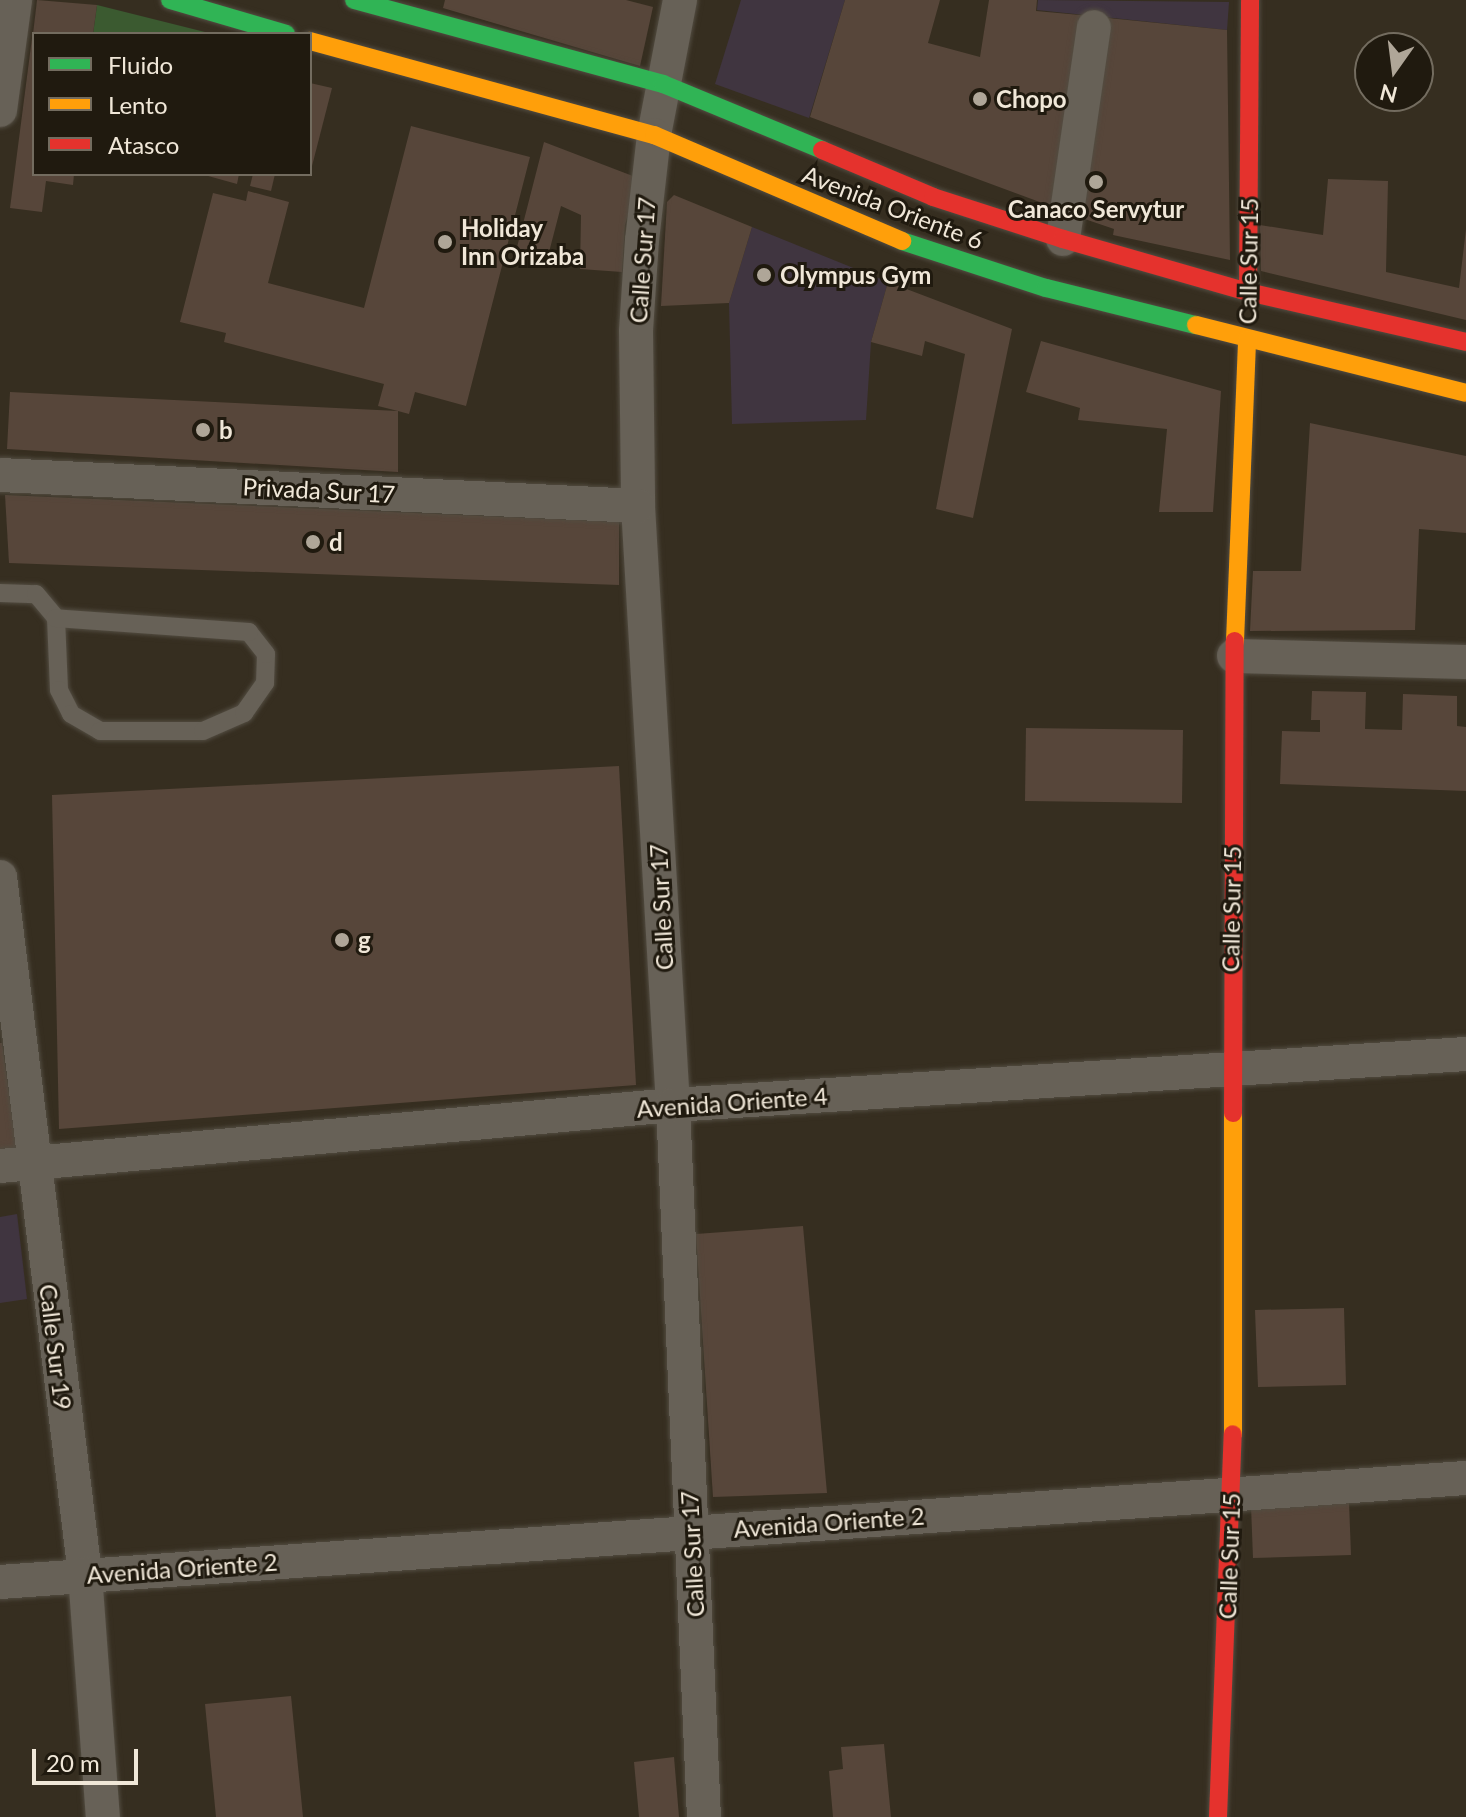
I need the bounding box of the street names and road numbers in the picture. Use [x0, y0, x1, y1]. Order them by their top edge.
street label: Avenida Oriente 6 [799, 159, 987, 255]
street label: Calle Sur 17 [623, 196, 661, 324]
street label: Calle Sur 15 [1232, 197, 1264, 325]
street label: Privada Sur 17 [242, 472, 396, 508]
street label: Calle Sur 17 [643, 843, 679, 971]
street label: Calle Sur 15 [1215, 845, 1247, 973]
street label: Avenida Oriente 4 [636, 1081, 828, 1123]
street label: Calle Sur 19 [34, 1282, 78, 1412]
street label: Calle Sur 17 [674, 1490, 710, 1618]
street label: Calle Sur 15 [1212, 1492, 1246, 1620]
street label: Avenida Oriente 2 [733, 1501, 925, 1543]
street label: Avenida Oriente 2 [86, 1547, 278, 1589]

